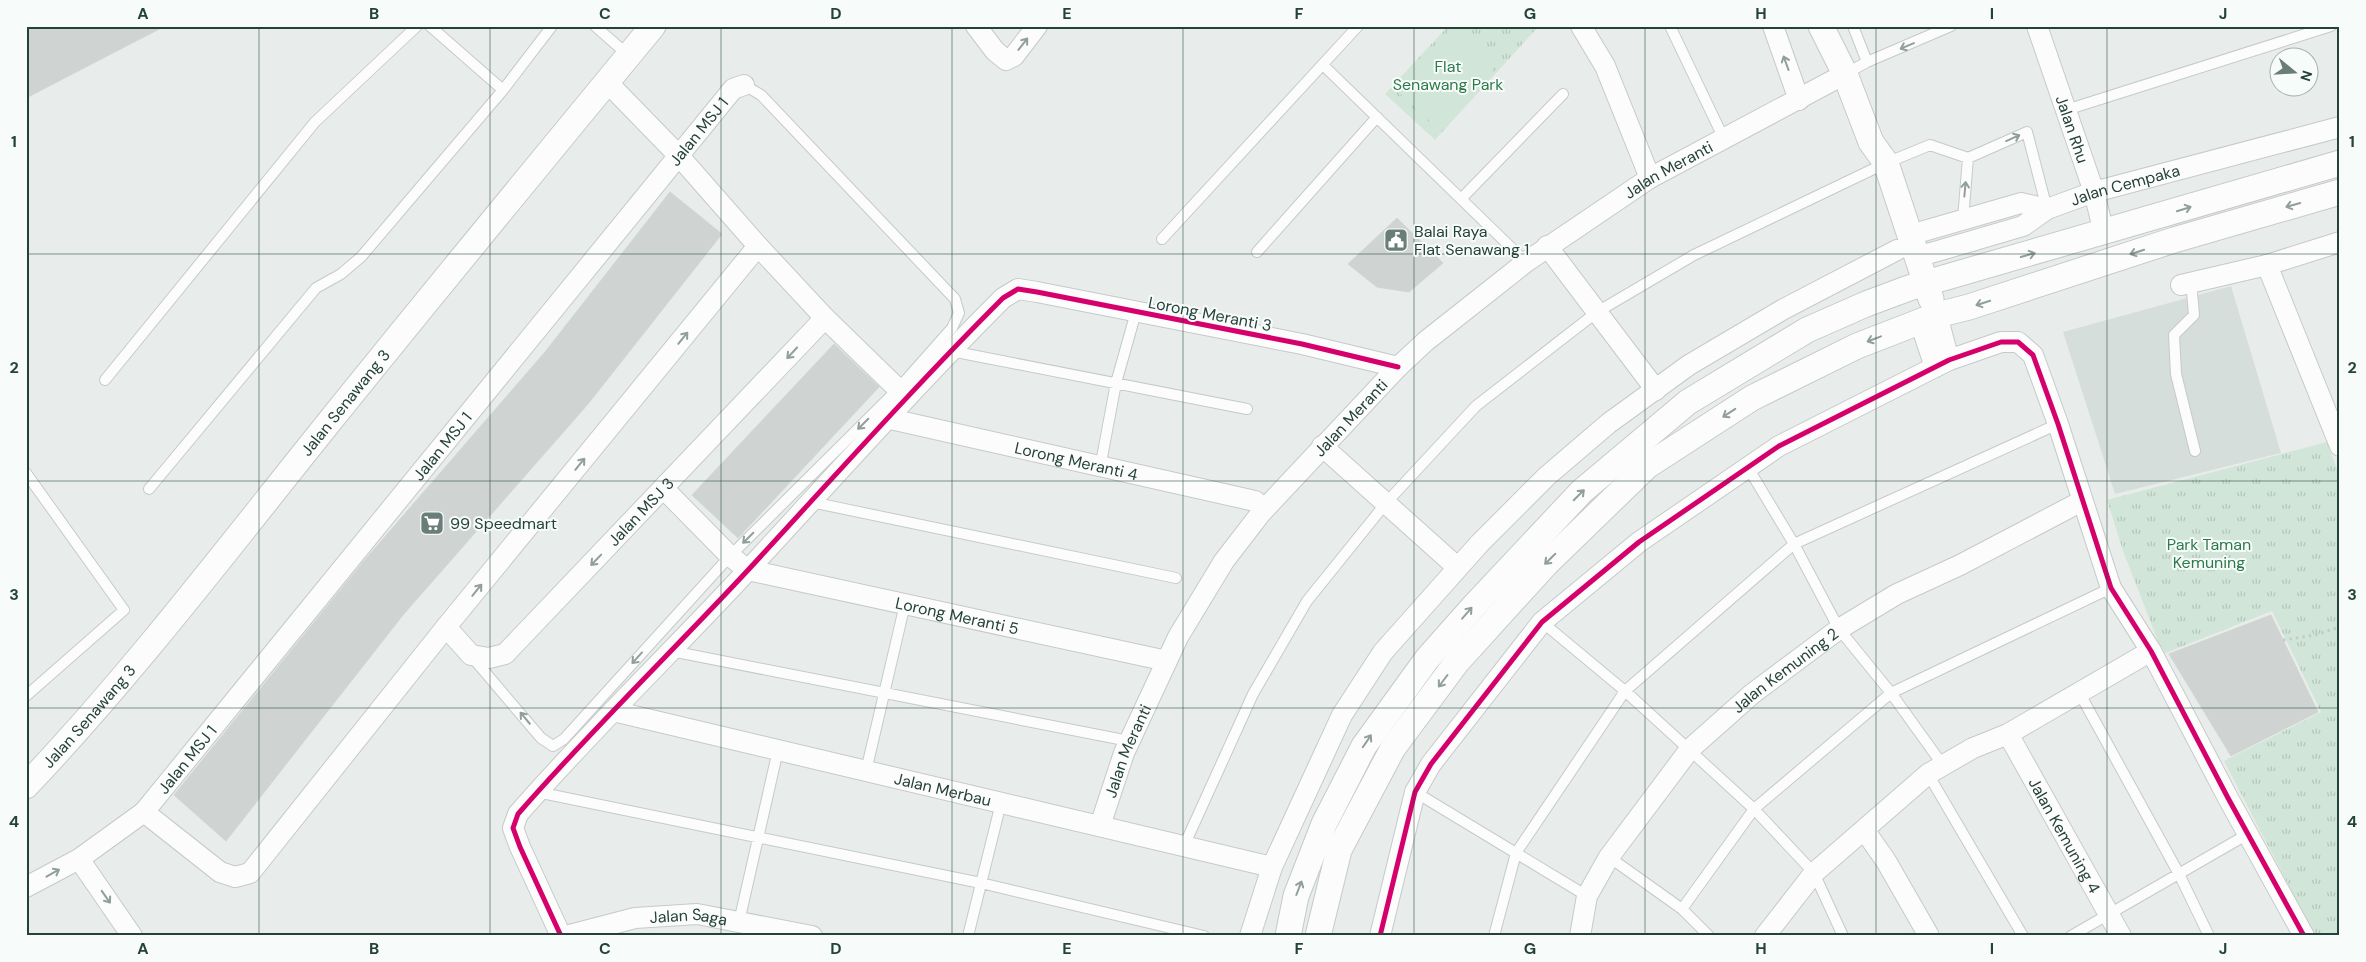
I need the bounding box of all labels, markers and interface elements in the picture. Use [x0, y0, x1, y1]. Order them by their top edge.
text: A [137, 3, 149, 24]
text: B [369, 3, 379, 24]
text: C [599, 3, 611, 24]
text: D [830, 3, 842, 24]
text: E [1062, 3, 1072, 24]
text: F [1295, 3, 1304, 24]
text: G [1524, 3, 1536, 24]
text: H [1755, 3, 1767, 24]
text: I [1990, 3, 1994, 24]
text: J [2219, 3, 2227, 24]
one-way arrow [1018, 38, 1029, 51]
one-way arrow [1900, 41, 1915, 51]
north arrow [2268, 48, 2318, 98]
park label: Flat Senawang Park [1393, 56, 1503, 95]
one-way arrow [1781, 56, 1790, 71]
text: N [2296, 68, 2317, 84]
street label: Jalan Rhu [2051, 92, 2094, 166]
street label: Jalan MSJ 1 [664, 93, 733, 170]
text: 1 [11, 131, 17, 152]
text: 1 [2349, 131, 2355, 152]
one-way arrow [2005, 133, 2020, 143]
street label: Jalan Meranti [1620, 136, 1716, 203]
street label: Jalan Cempaka [2067, 159, 2182, 210]
one-way arrow [1961, 181, 1970, 197]
one-way arrow [2285, 201, 2301, 211]
one-way arrow [2176, 204, 2192, 214]
place label: Balai Raya Flat Senawang 1 [1414, 221, 1529, 260]
public building icon: Balai Raya Flat Senawang 1 [1383, 227, 1409, 253]
one-way arrow [2130, 248, 2146, 258]
one-way arrow [2020, 249, 2036, 259]
street label: Lorong Meranti 3 [1147, 292, 1273, 336]
one-way arrow [1976, 299, 1991, 308]
one-way arrow [677, 332, 688, 345]
one-way arrow [1867, 335, 1882, 344]
street label: Jalan Senawang 3 [296, 345, 394, 460]
one-way arrow [786, 347, 798, 359]
text: 2 [9, 357, 19, 378]
text: 2 [2347, 357, 2357, 378]
street label: Jalan Meranti [1309, 374, 1392, 461]
street label: Jalan MSJ 1 [408, 408, 476, 485]
one-way arrow [1723, 408, 1737, 418]
one-way arrow [857, 418, 869, 430]
street label: Lorong Meranti 4 [1013, 437, 1140, 485]
one-way arrow [574, 458, 585, 471]
street label: Jalan MSJ 3 [603, 473, 678, 550]
one-way arrow [1573, 489, 1585, 502]
supermarket icon: 99 Speedmart [419, 510, 445, 536]
place label: 99 Speedmart [450, 513, 557, 534]
one-way arrow [742, 532, 754, 544]
park label: Park Taman Kemuning [2167, 534, 2251, 573]
one-way arrow [590, 553, 602, 566]
one-way arrow [1544, 553, 1557, 565]
one-way arrow [471, 583, 482, 596]
text: 3 [9, 584, 19, 605]
text: 3 [2347, 584, 2357, 605]
street label: Lorong Meranti 5 [894, 592, 1021, 639]
one-way arrow [1461, 607, 1473, 620]
street label: Jalan Kemuning 2 [1727, 623, 1842, 717]
one-way arrow [632, 651, 643, 664]
street label: Jalan Senawang 3 [38, 660, 140, 772]
one-way arrow [1437, 674, 1448, 687]
street label: Jalan Meranti [1100, 701, 1156, 800]
one-way arrow [519, 712, 530, 725]
street label: Jalan MSJ 1 [153, 721, 221, 798]
one-way arrow [1363, 735, 1373, 749]
street label: Jalan Merbau [892, 767, 993, 811]
street label: Jalan Kemuning 4 [2024, 774, 2105, 897]
text: 4 [9, 811, 19, 832]
text: 4 [2347, 811, 2357, 832]
one-way arrow [45, 868, 60, 878]
one-way arrow [1295, 881, 1304, 897]
one-way arrow [101, 890, 111, 904]
street label: Jalan Saga [649, 903, 729, 930]
text: A [137, 938, 149, 959]
text: B [369, 938, 379, 959]
text: C [599, 938, 611, 959]
text: D [830, 938, 842, 959]
text: E [1062, 938, 1072, 959]
text: F [1295, 938, 1304, 959]
text: G [1524, 938, 1536, 959]
text: H [1755, 938, 1767, 959]
text: I [1990, 938, 1994, 959]
text: J [2219, 938, 2227, 959]

